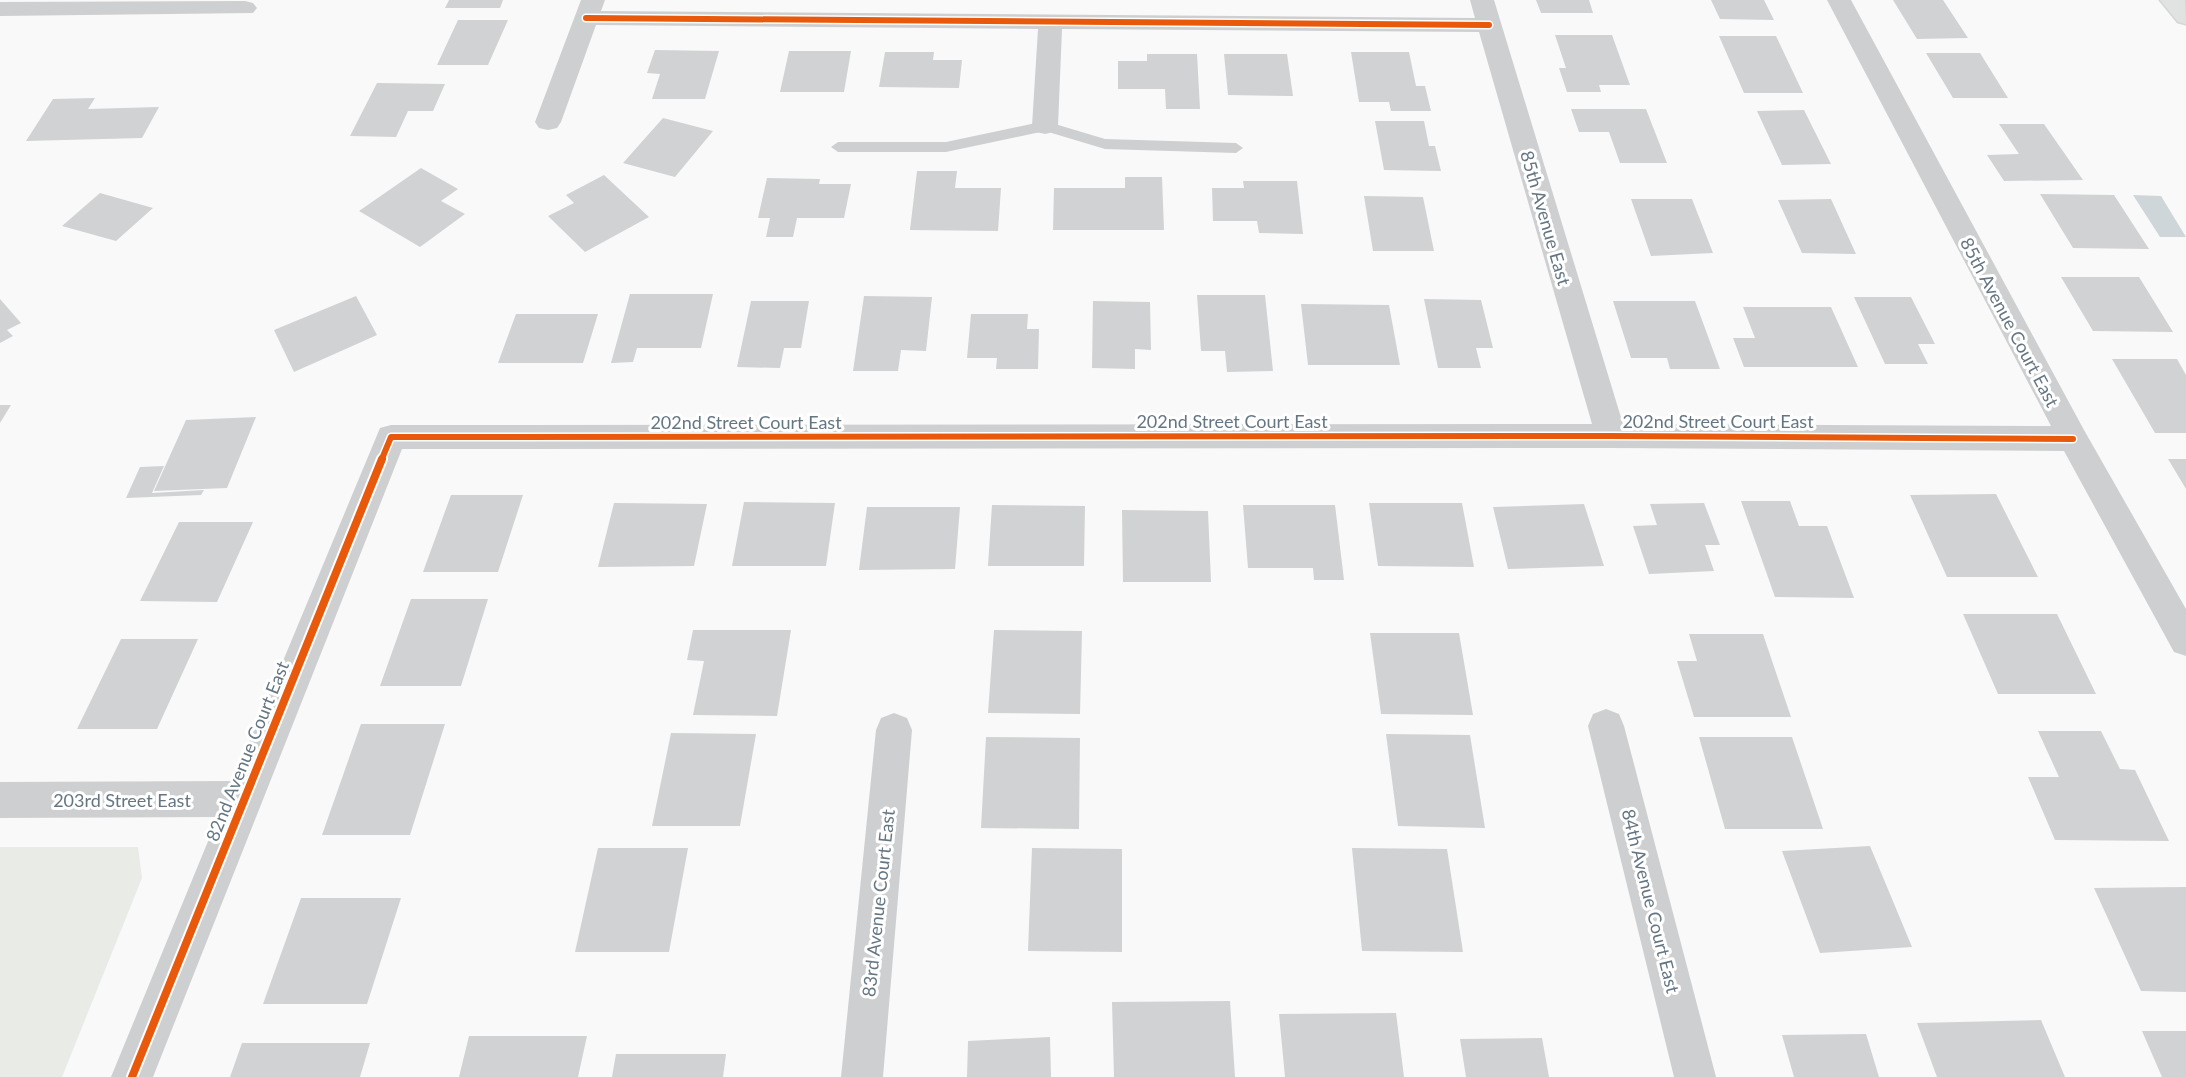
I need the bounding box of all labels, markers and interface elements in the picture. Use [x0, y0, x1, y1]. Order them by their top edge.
street label: 85th Avenue East [1516, 148, 1576, 288]
street label: 85th Avenue Court East [1956, 234, 2064, 411]
street label: 202nd Street Court East [1136, 410, 1328, 432]
street label: 202nd Street Court East [1622, 410, 1814, 432]
street label: 202nd Street Court East [650, 411, 842, 433]
street label: 82nd Avenue Court East [201, 657, 293, 844]
street label: 203rd Street East [53, 789, 191, 811]
street label: 84th Avenue Court East [1617, 807, 1685, 996]
street label: 83rd Avenue Court East [857, 808, 899, 998]

